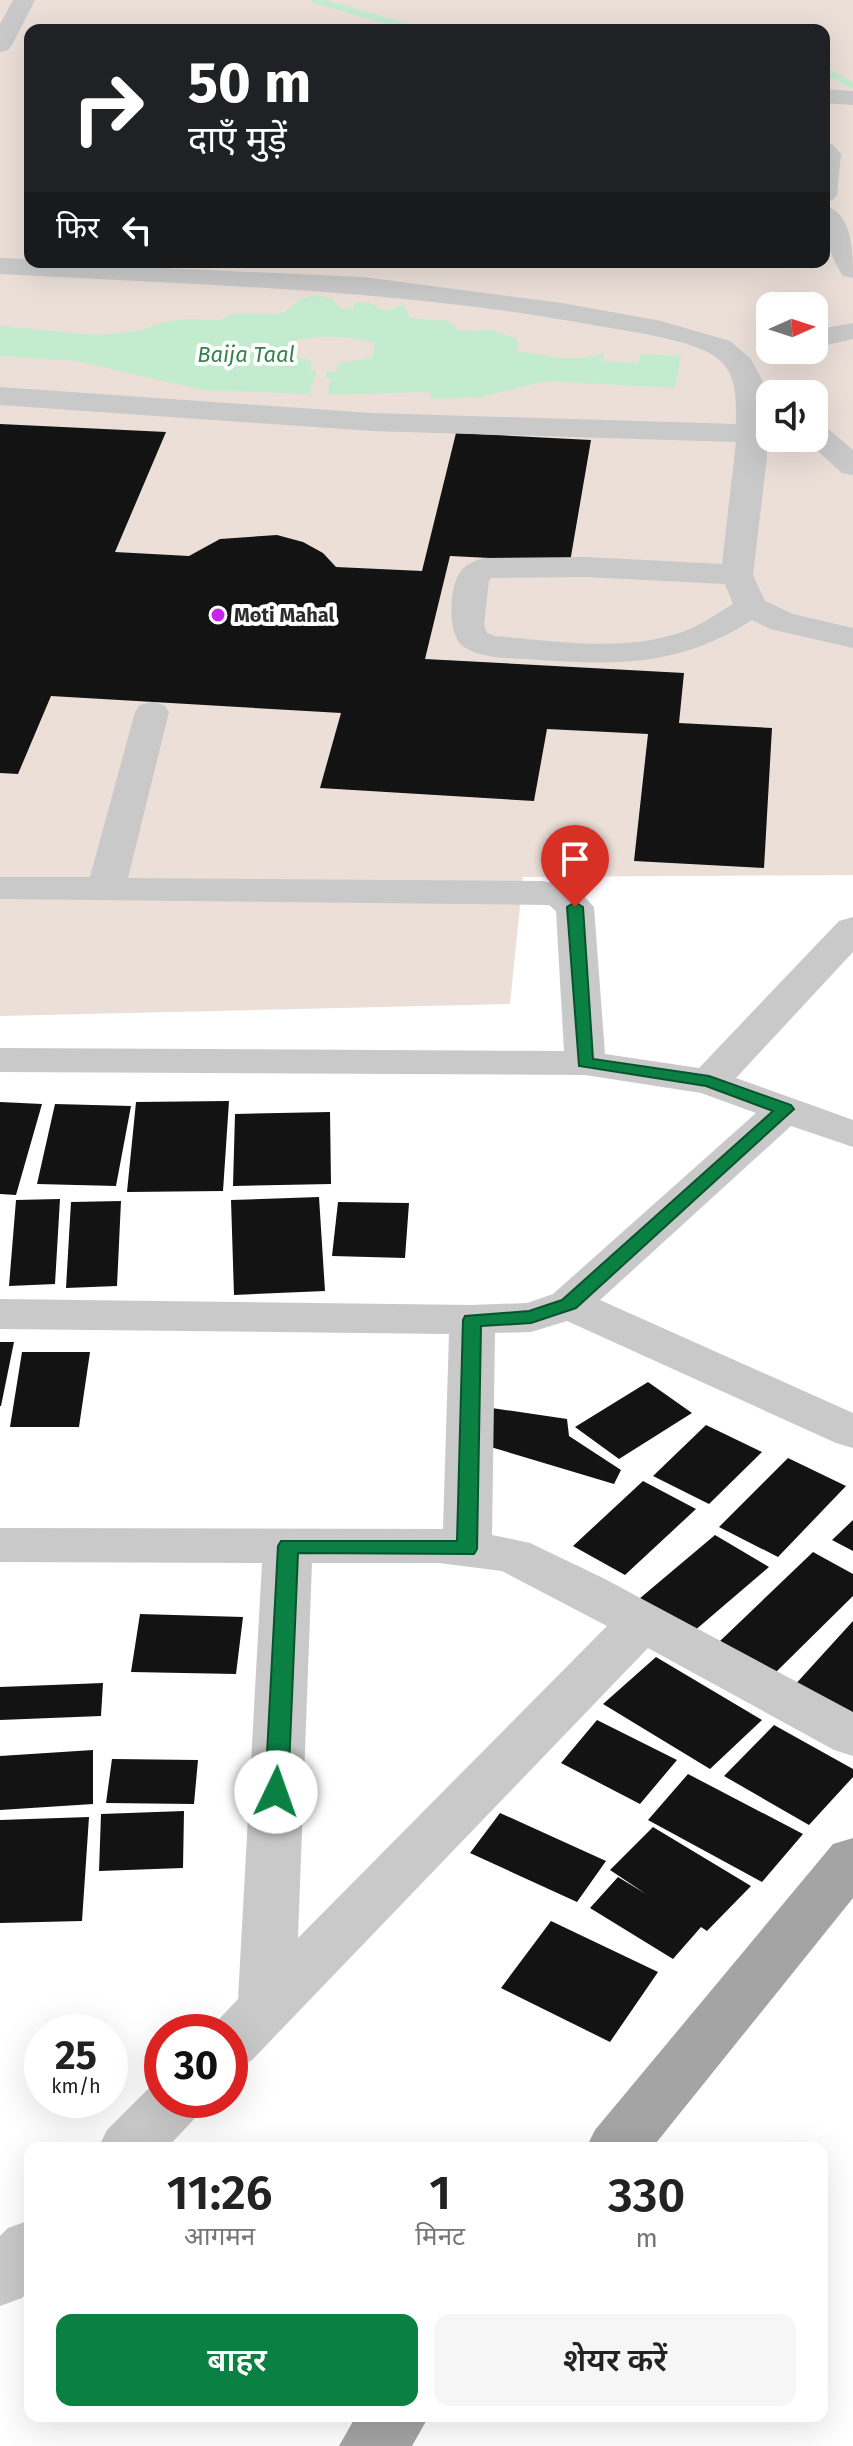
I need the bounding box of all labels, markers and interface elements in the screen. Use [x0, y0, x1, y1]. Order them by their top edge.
text: 50 m [188, 50, 311, 117]
icon: right [56, 56, 160, 160]
text: दाएँ मुड़ें [188, 118, 287, 162]
icon: left [115, 208, 159, 252]
text: फिर [56, 210, 99, 246]
north arrow [756, 292, 828, 364]
map controls [756, 292, 828, 452]
water label: Baija Taal [197, 341, 295, 368]
button: sound [756, 380, 828, 452]
place label: Moti Mahal [234, 603, 334, 627]
marker: Moti Mahal [209, 606, 227, 624]
pin [541, 825, 609, 907]
icon: arrive [553, 837, 597, 881]
position arrow [234, 1750, 318, 1834]
speed limit sign: 30 [144, 2014, 248, 2118]
text: 25 [55, 2032, 97, 2080]
text: km/h [51, 2074, 101, 2098]
text: 11:26 [167, 2164, 273, 2222]
text: 1 [429, 2164, 451, 2222]
text: 330 [608, 2166, 685, 2224]
text: आगमन [184, 2221, 255, 2252]
text: मिनट [415, 2221, 465, 2252]
text: m [635, 2223, 658, 2254]
button: बाहर [56, 2314, 418, 2406]
button: शेयर करें [434, 2314, 796, 2406]

